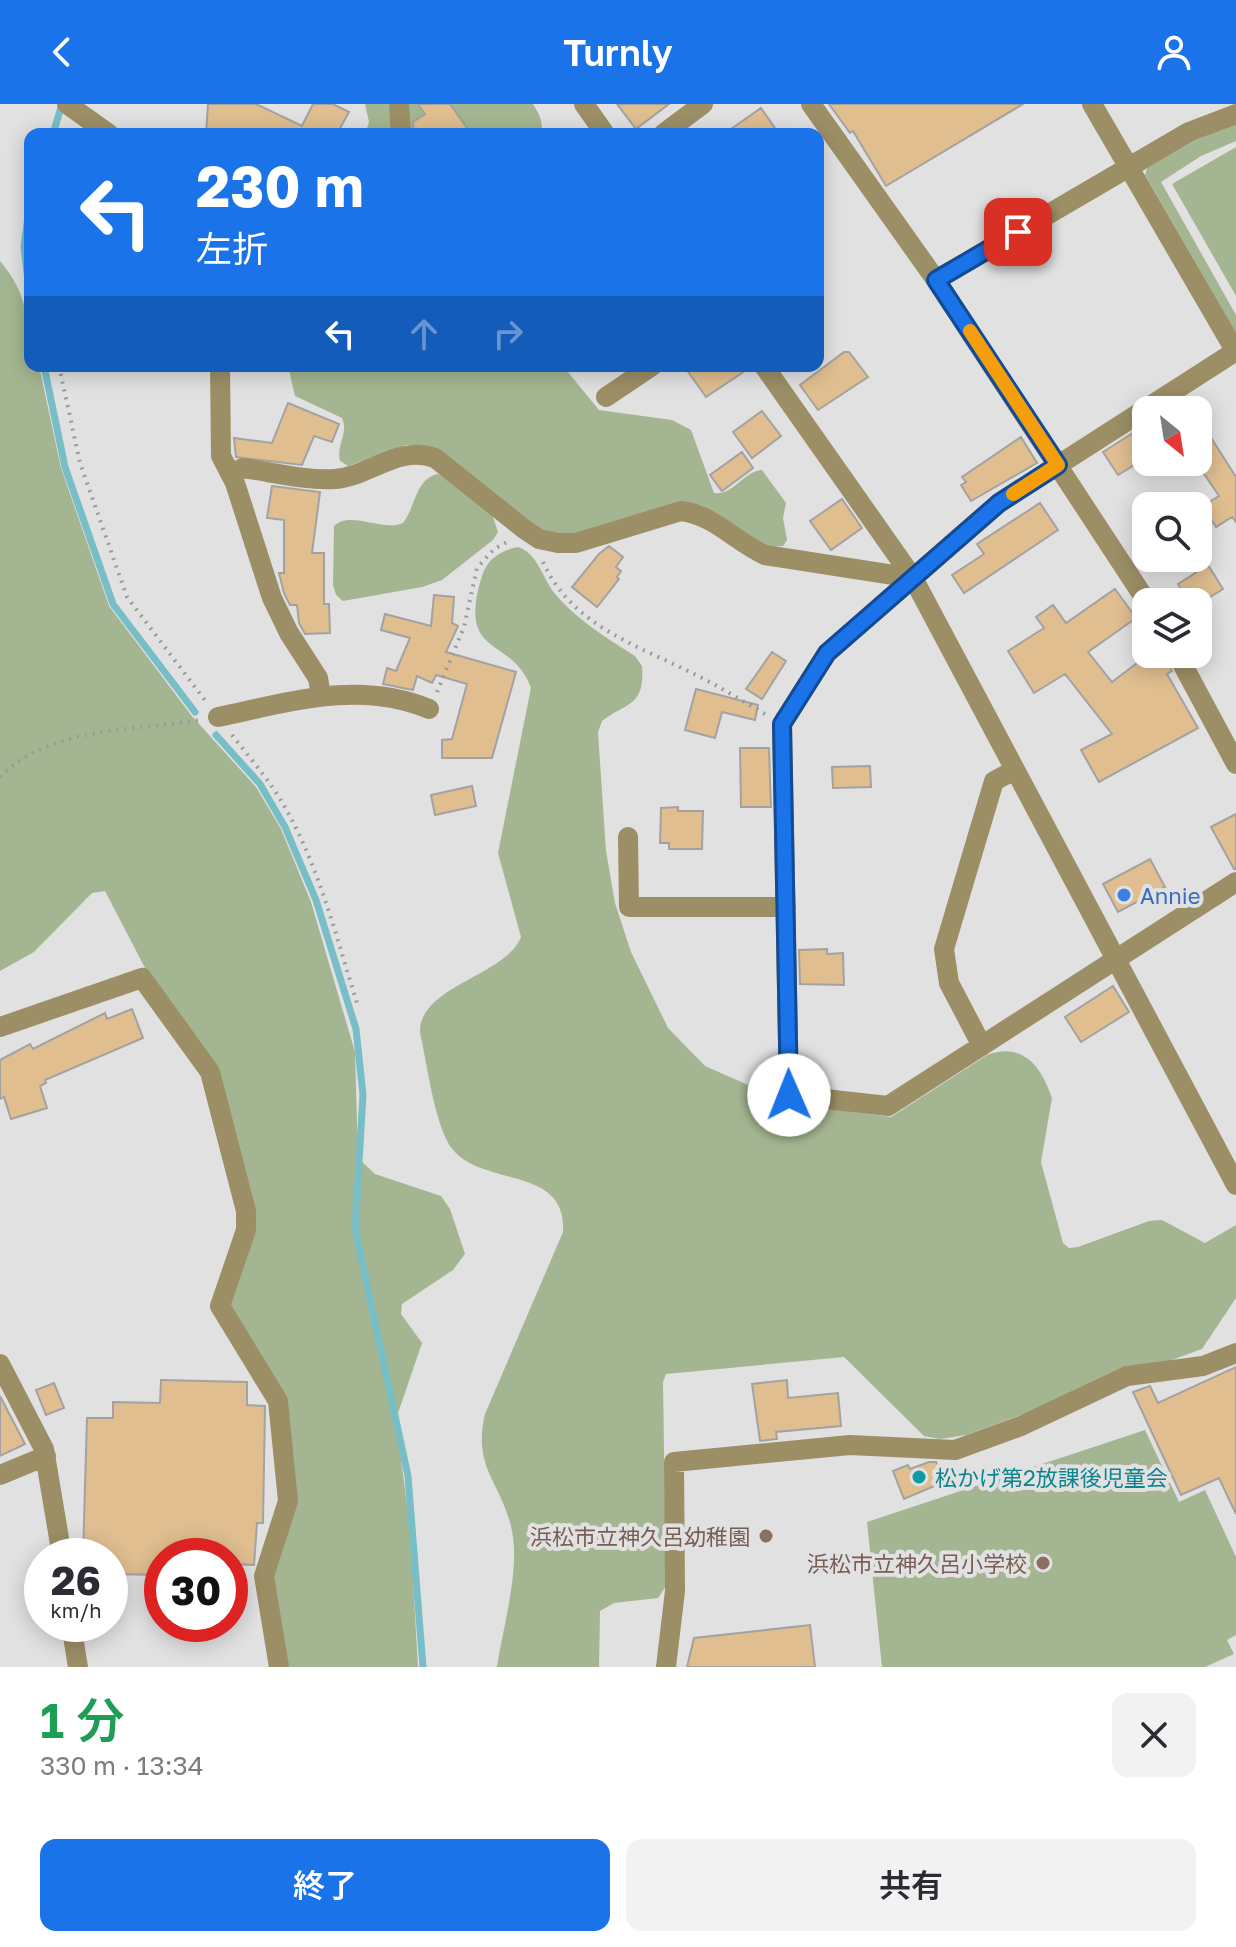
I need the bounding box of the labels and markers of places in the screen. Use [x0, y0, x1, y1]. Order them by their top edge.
pin [984, 198, 1052, 266]
place label: Annie [1140, 882, 1200, 909]
marker: Annie [1115, 886, 1133, 904]
place label: 松かげ第2放課後児童会 [935, 1464, 1168, 1491]
marker: 松かげ第2放課後児童会 [910, 1468, 928, 1486]
place label: 浜松市立神久呂幼稚園 [530, 1523, 750, 1550]
marker: 浜松市立神久呂幼稚園 [757, 1527, 775, 1545]
place label: 浜松市立神久呂小学校 [807, 1550, 1027, 1577]
marker: 浜松市立神久呂小学校 [1034, 1554, 1052, 1572]

